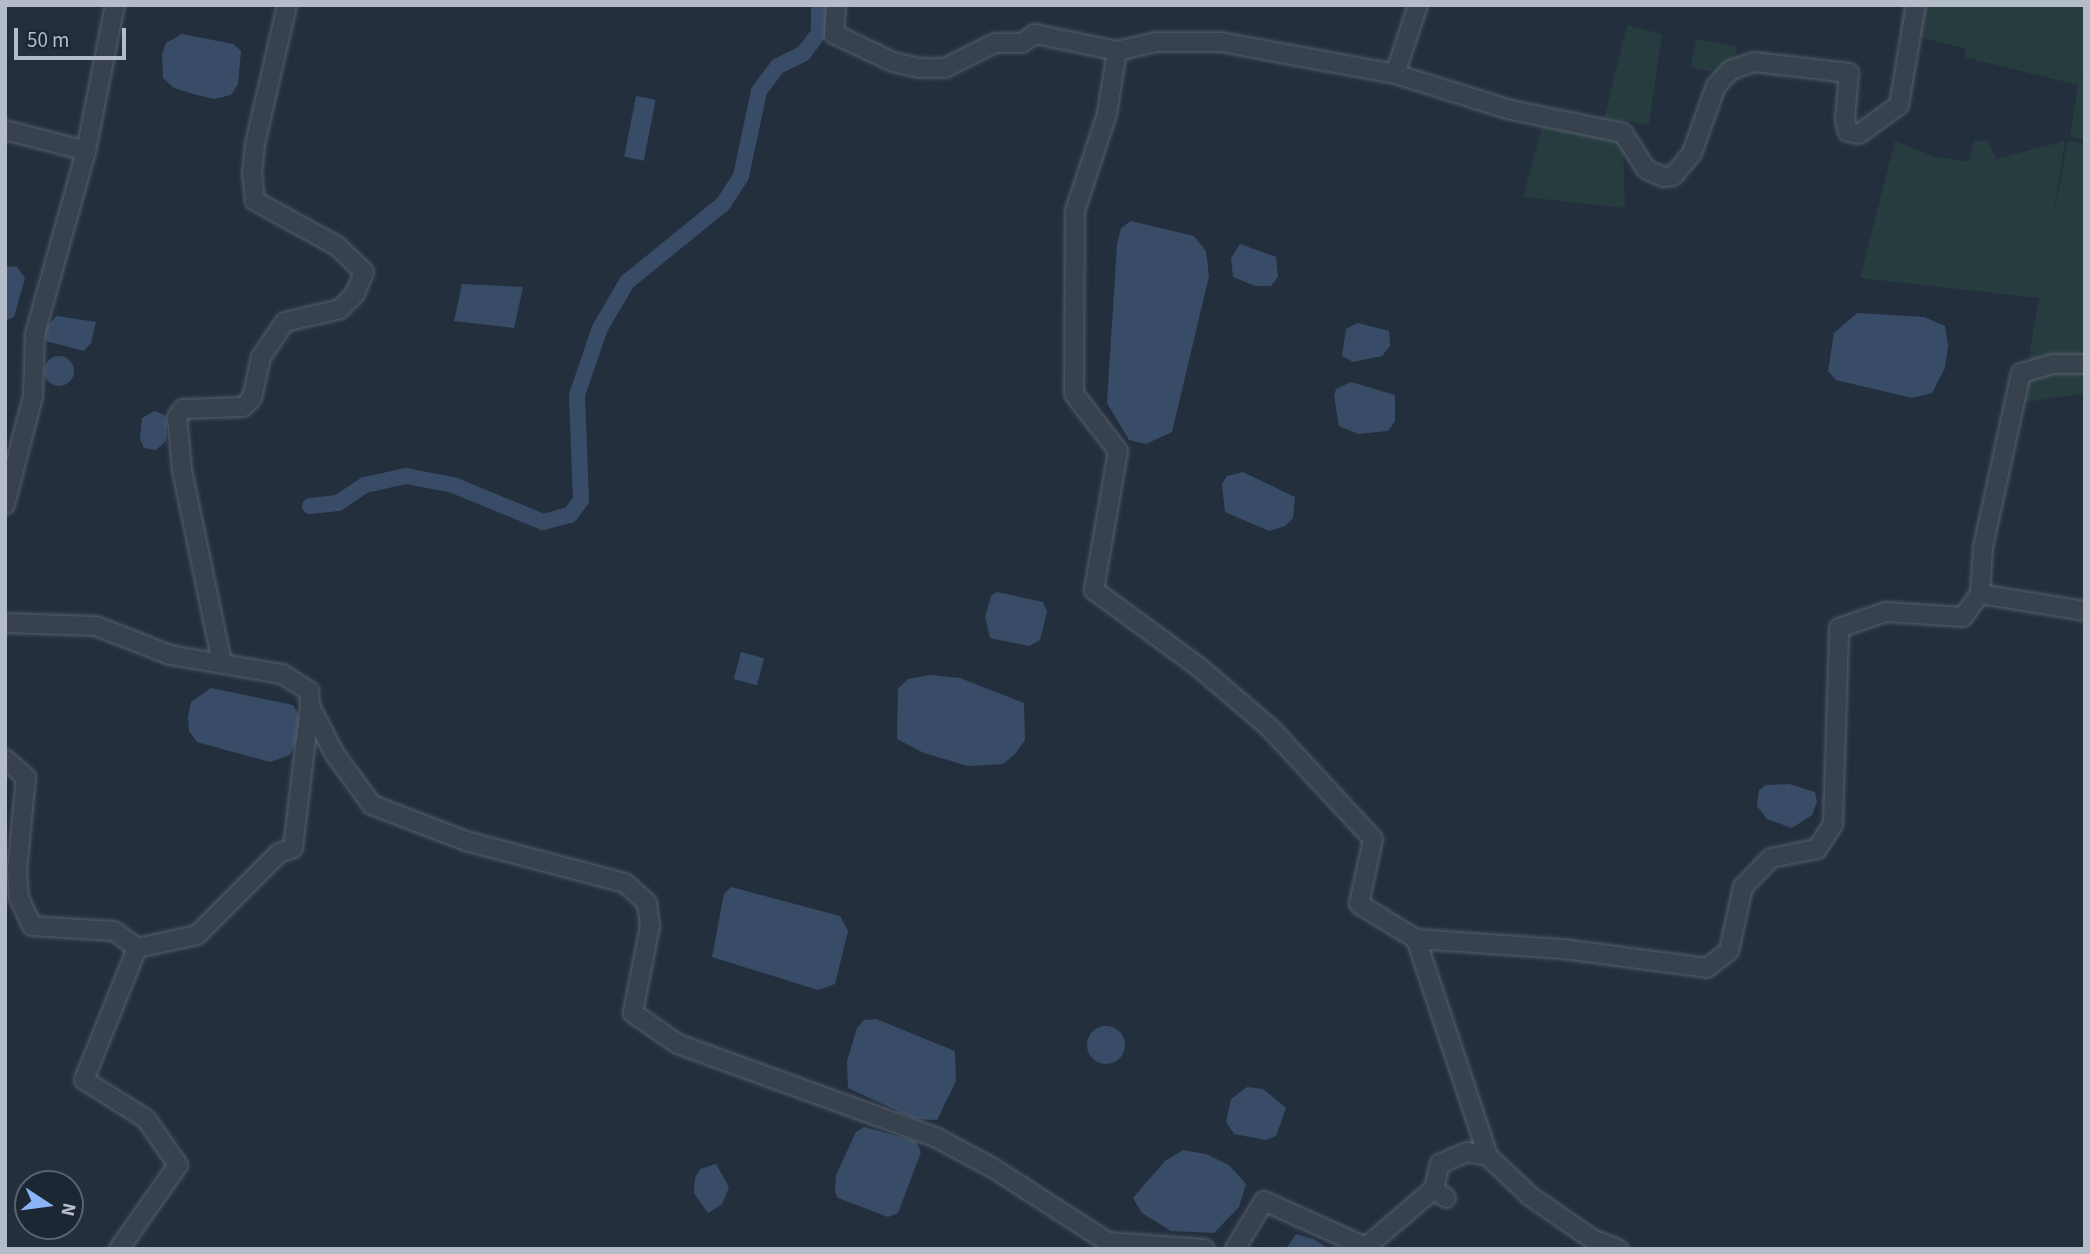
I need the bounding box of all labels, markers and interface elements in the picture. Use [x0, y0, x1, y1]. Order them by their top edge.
scale bar [18, 14, 130, 58]
text: 50 m [27, 25, 69, 55]
north arrow [14, 1170, 84, 1240]
text: N [53, 1200, 83, 1219]

